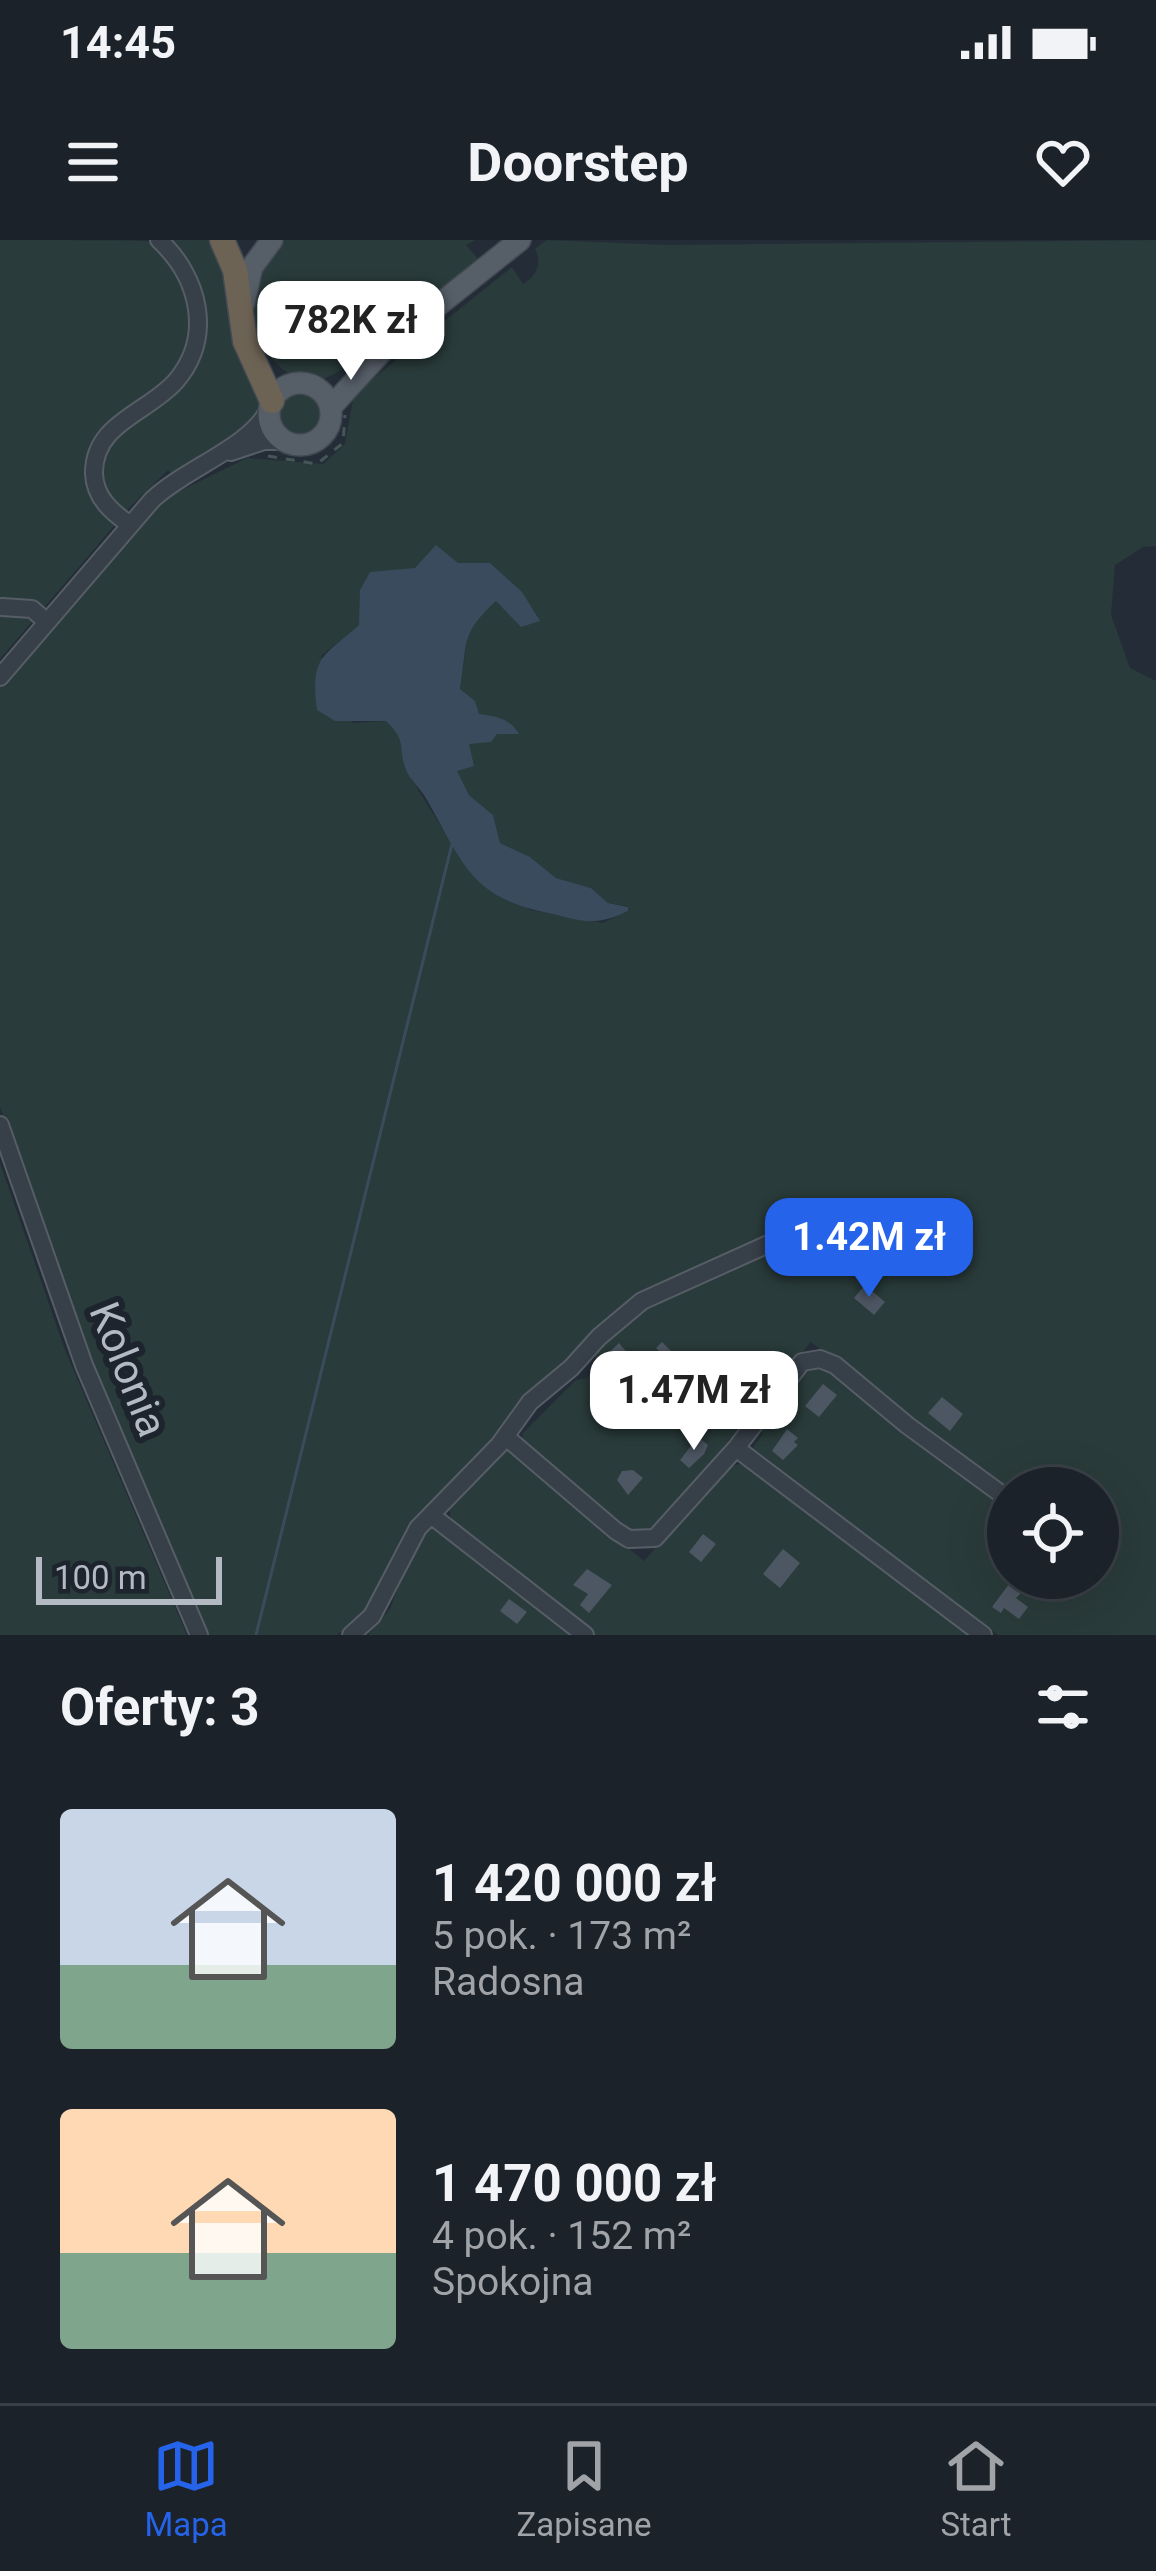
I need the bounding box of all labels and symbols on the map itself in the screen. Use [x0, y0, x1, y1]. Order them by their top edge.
pin: 782K zł [240, 281, 462, 383]
pin: 1.42M zł [745, 1198, 993, 1300]
street label: Kolonia [80, 1295, 178, 1443]
pin: 1.47M zł [570, 1351, 818, 1453]
scale bar [36, 1551, 222, 1604]

